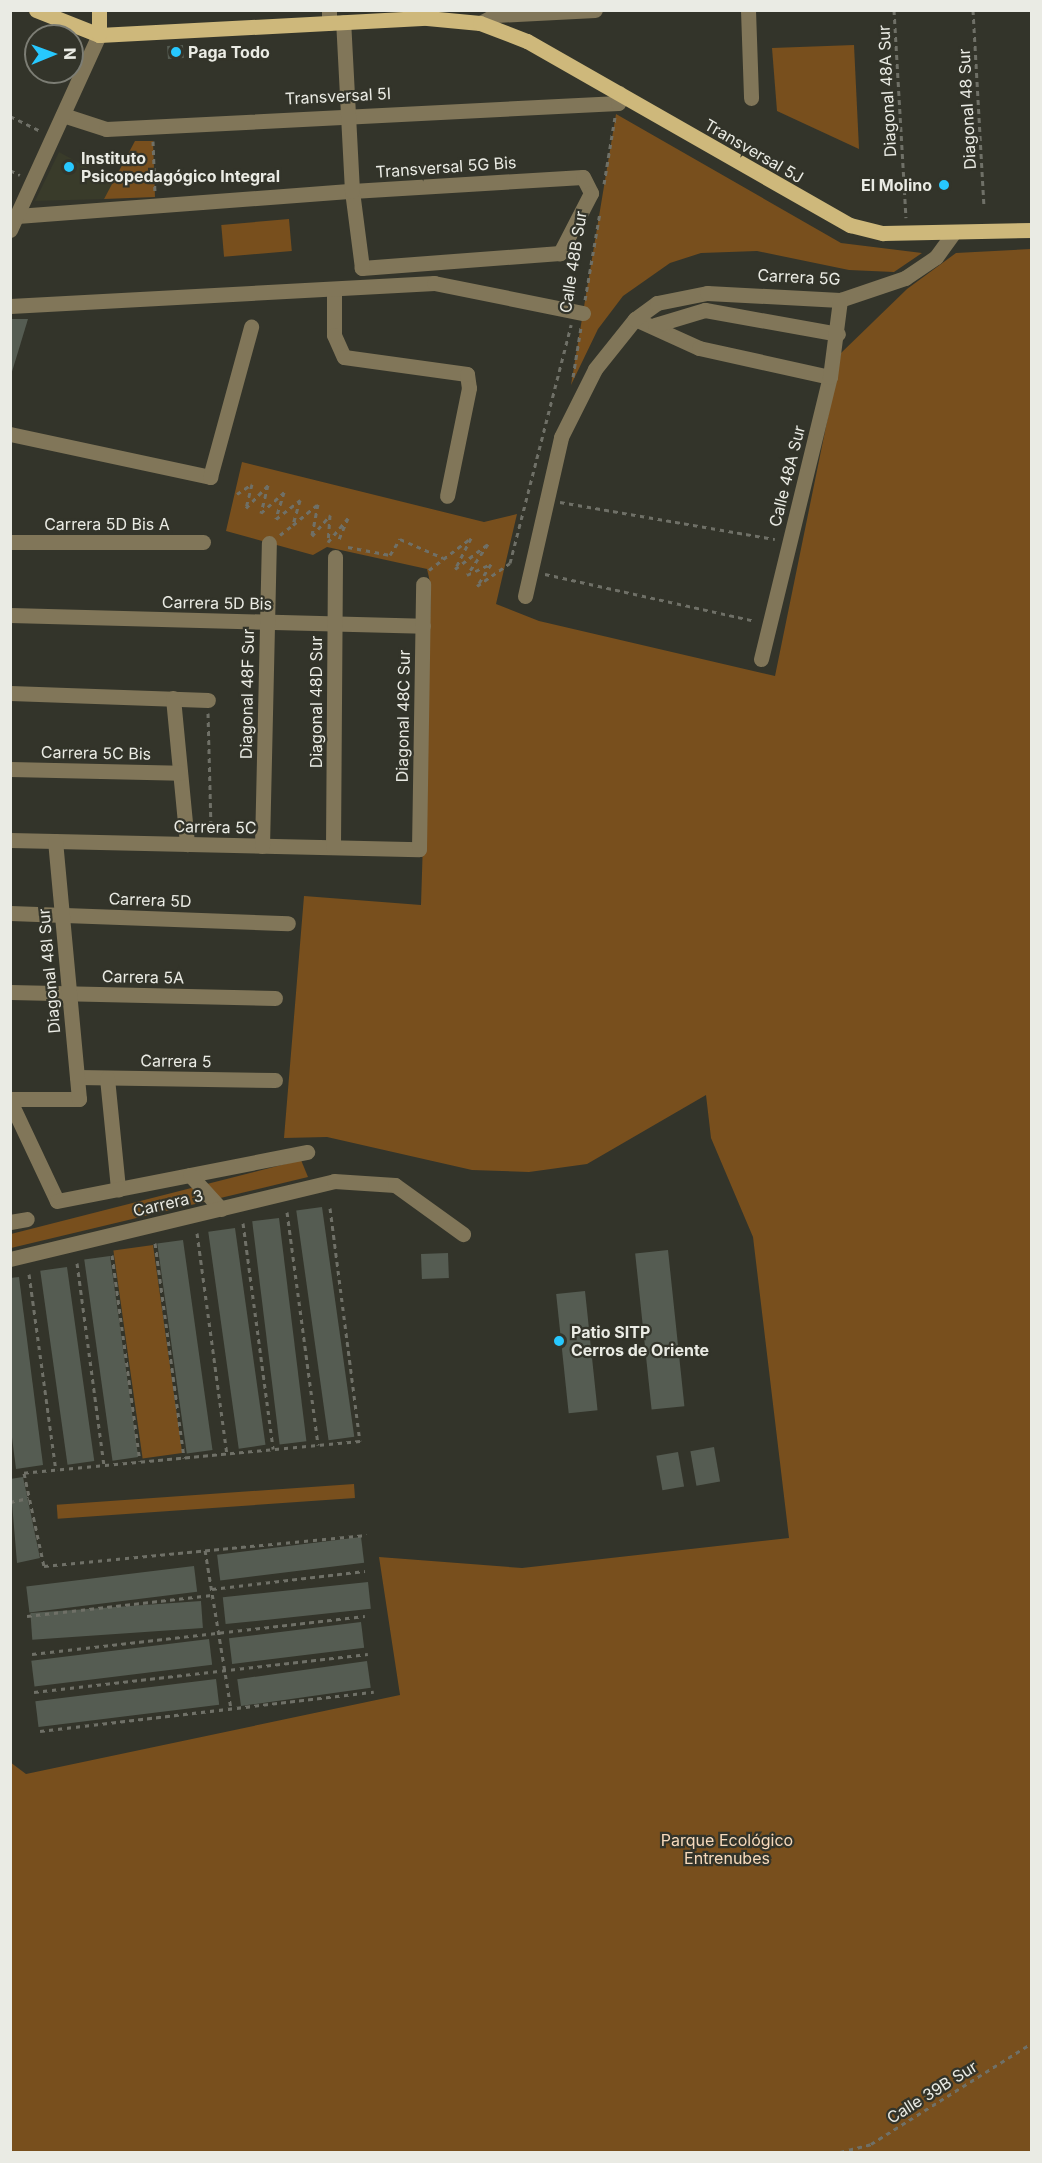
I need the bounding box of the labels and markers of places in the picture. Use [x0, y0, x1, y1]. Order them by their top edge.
place label: Paga Todo [188, 42, 270, 62]
marker: Paga Todo [169, 45, 183, 59]
place label: Instituto Psicopedagógico Integral [81, 148, 280, 186]
marker: Instituto Psicopedagógico Integral [62, 160, 76, 174]
place label: El Molino [861, 175, 932, 195]
marker: El Molino [937, 178, 951, 192]
place label: Patio SITP Cerros de Oriente [571, 1322, 709, 1360]
marker: Patio SITP Cerros de Oriente [552, 1334, 566, 1348]

